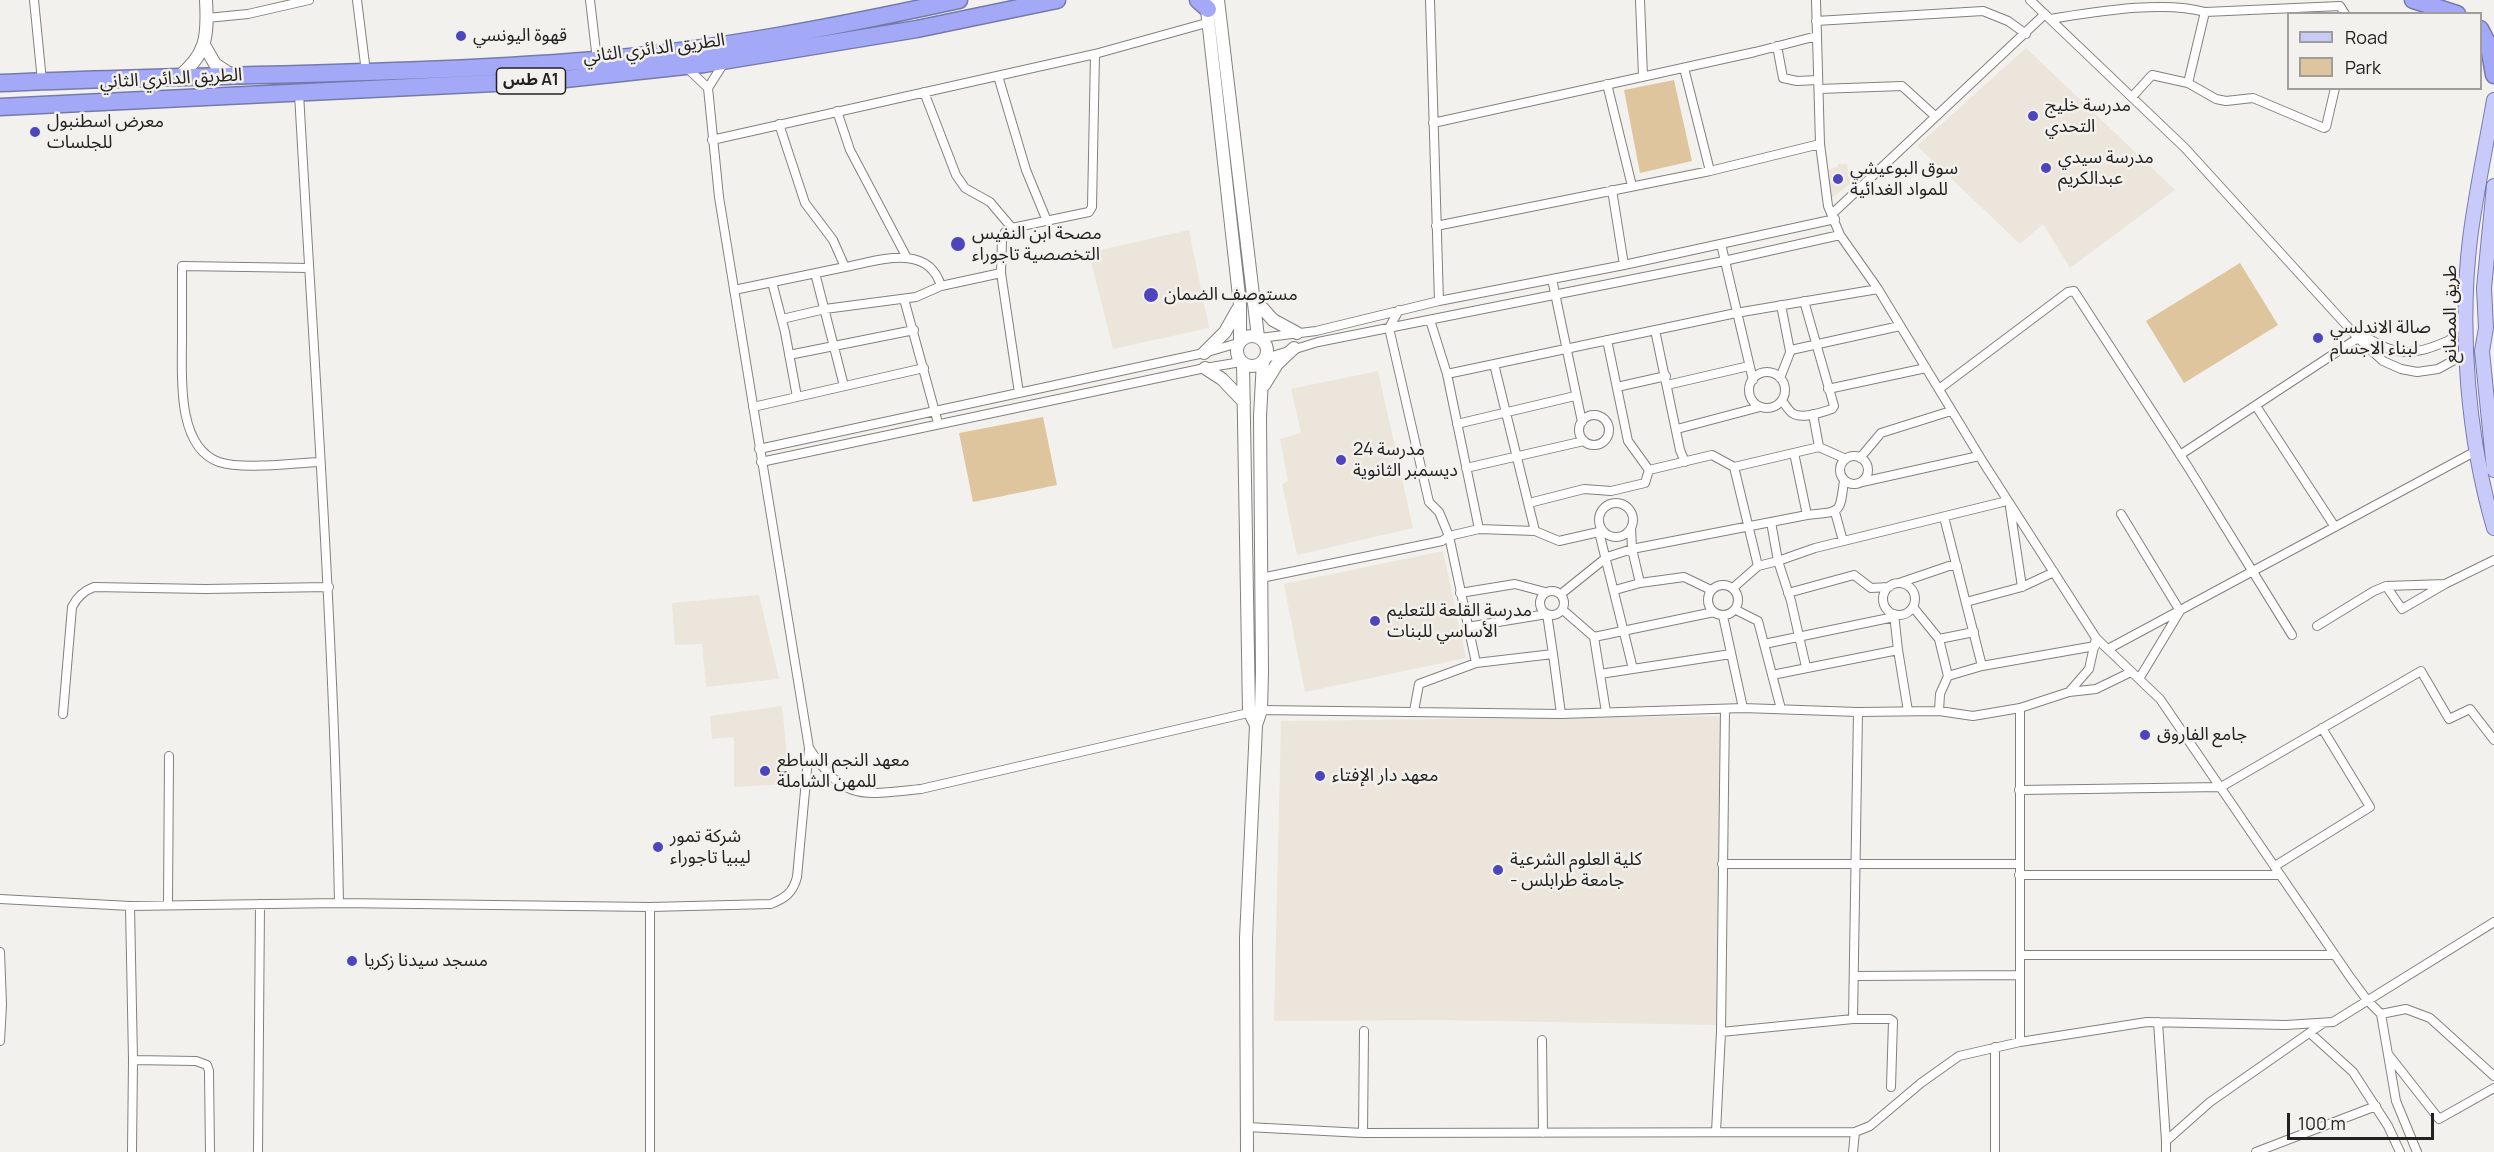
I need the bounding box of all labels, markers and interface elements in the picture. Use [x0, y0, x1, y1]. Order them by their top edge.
legend [2287, 12, 2482, 90]
place label: قهوة اليونسي [473, 25, 567, 47]
text: Road [2345, 25, 2388, 49]
marker: قهوة اليونسي [454, 29, 468, 43]
street label: الطريق الدائري الثاني [582, 30, 726, 68]
text: Park [2345, 55, 2381, 79]
street label: الطريق الدائري الثاني [99, 64, 243, 94]
road number: طس A1 [496, 68, 566, 94]
place label: مدرسة خليج التحدي [2045, 95, 2131, 138]
marker: مدرسة خليج التحدي [2026, 109, 2040, 123]
place label: معرض اسطنبول للجلسات [47, 111, 164, 154]
marker: معرض اسطنبول للجلسات [28, 125, 42, 139]
place label: مدرسة سيدي عبدالكريم [2058, 147, 2154, 190]
place label: سوق البوعيشي للمواد الغدائية [1850, 158, 1958, 201]
marker: مدرسة سيدي عبدالكريم [2039, 161, 2053, 175]
marker: سوق البوعيشي للمواد الغدائية [1831, 172, 1845, 186]
place label: مصحة ابن النفيس التخصصية تاجوراء [972, 223, 1102, 266]
marker: مصحة ابن النفيس التخصصية تاجوراء [949, 235, 967, 253]
street label: طريق المصانع [2440, 265, 2462, 363]
place label: مستوصف الضمان [1164, 284, 1298, 306]
marker: مستوصف الضمان [1142, 286, 1160, 304]
place label: صالة الاندلسي لبناء الاجسام [2330, 317, 2431, 360]
marker: صالة الاندلسي لبناء الاجسام [2311, 331, 2325, 345]
place label: مدرسة 24 ديسمبر الثانوية [1353, 439, 1458, 482]
marker: مدرسة 24 ديسمبر الثانوية [1334, 453, 1348, 467]
place label: مدرسة القلعة للتعليم الأساسي للبنات [1387, 600, 1532, 642]
marker: مدرسة القلعة للتعليم الأساسي للبنات [1368, 614, 1382, 628]
place label: جامع الفاروق [2157, 724, 2247, 746]
marker: جامع الفاروق [2138, 728, 2152, 742]
place label: معهد النجم الساطع للمهن الشاملة [777, 750, 910, 792]
marker: معهد النجم الساطع للمهن الشاملة [758, 764, 772, 778]
place label: معهد دار الإفتاء [1332, 765, 1438, 787]
marker: معهد دار الإفتاء [1313, 769, 1327, 783]
place label: شركة تمور ليبيا تاجوراء [670, 826, 751, 868]
marker: شركة تمور ليبيا تاجوراء [651, 840, 665, 854]
place label: كلية العلوم الشرعية - جامعة طرابلس [1510, 849, 1642, 892]
marker: كلية العلوم الشرعية - جامعة طرابلس [1491, 863, 1505, 877]
place label: مسجد سيدنا زكريا [364, 950, 488, 972]
marker: مسجد سيدنا زكريا [345, 954, 359, 968]
scale bar [2290, 1101, 2437, 1139]
text: 100 m [2298, 1111, 2346, 1135]

